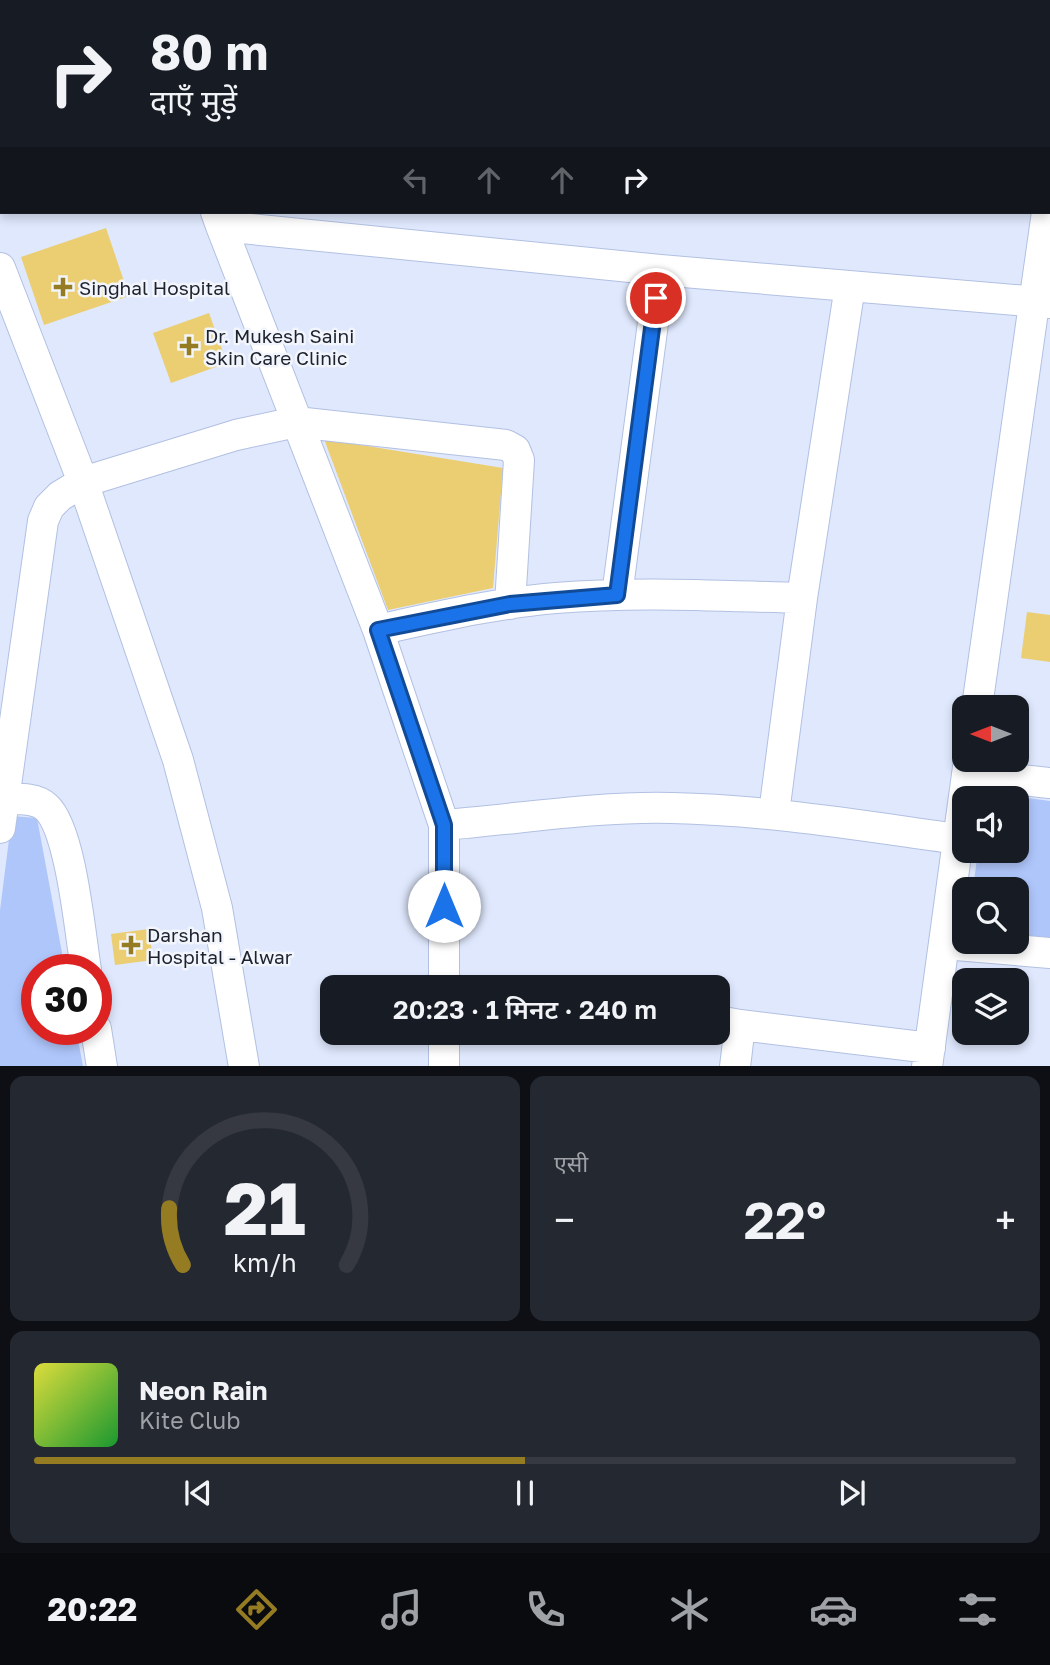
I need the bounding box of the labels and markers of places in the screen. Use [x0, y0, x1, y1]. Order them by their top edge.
pin [626, 268, 686, 328]
place label: Singhal Hospital [79, 276, 230, 299]
marker: Singhal Hospital [53, 277, 73, 297]
place label: Dr. Mukesh Saini Skin Care Clinic [205, 324, 354, 369]
marker: Dr. Mukesh Saini Skin Care Clinic [179, 336, 199, 356]
place label: Darshan Hospital - Alwar [147, 923, 293, 968]
marker: Darshan Hospital - Alwar [121, 935, 141, 955]

